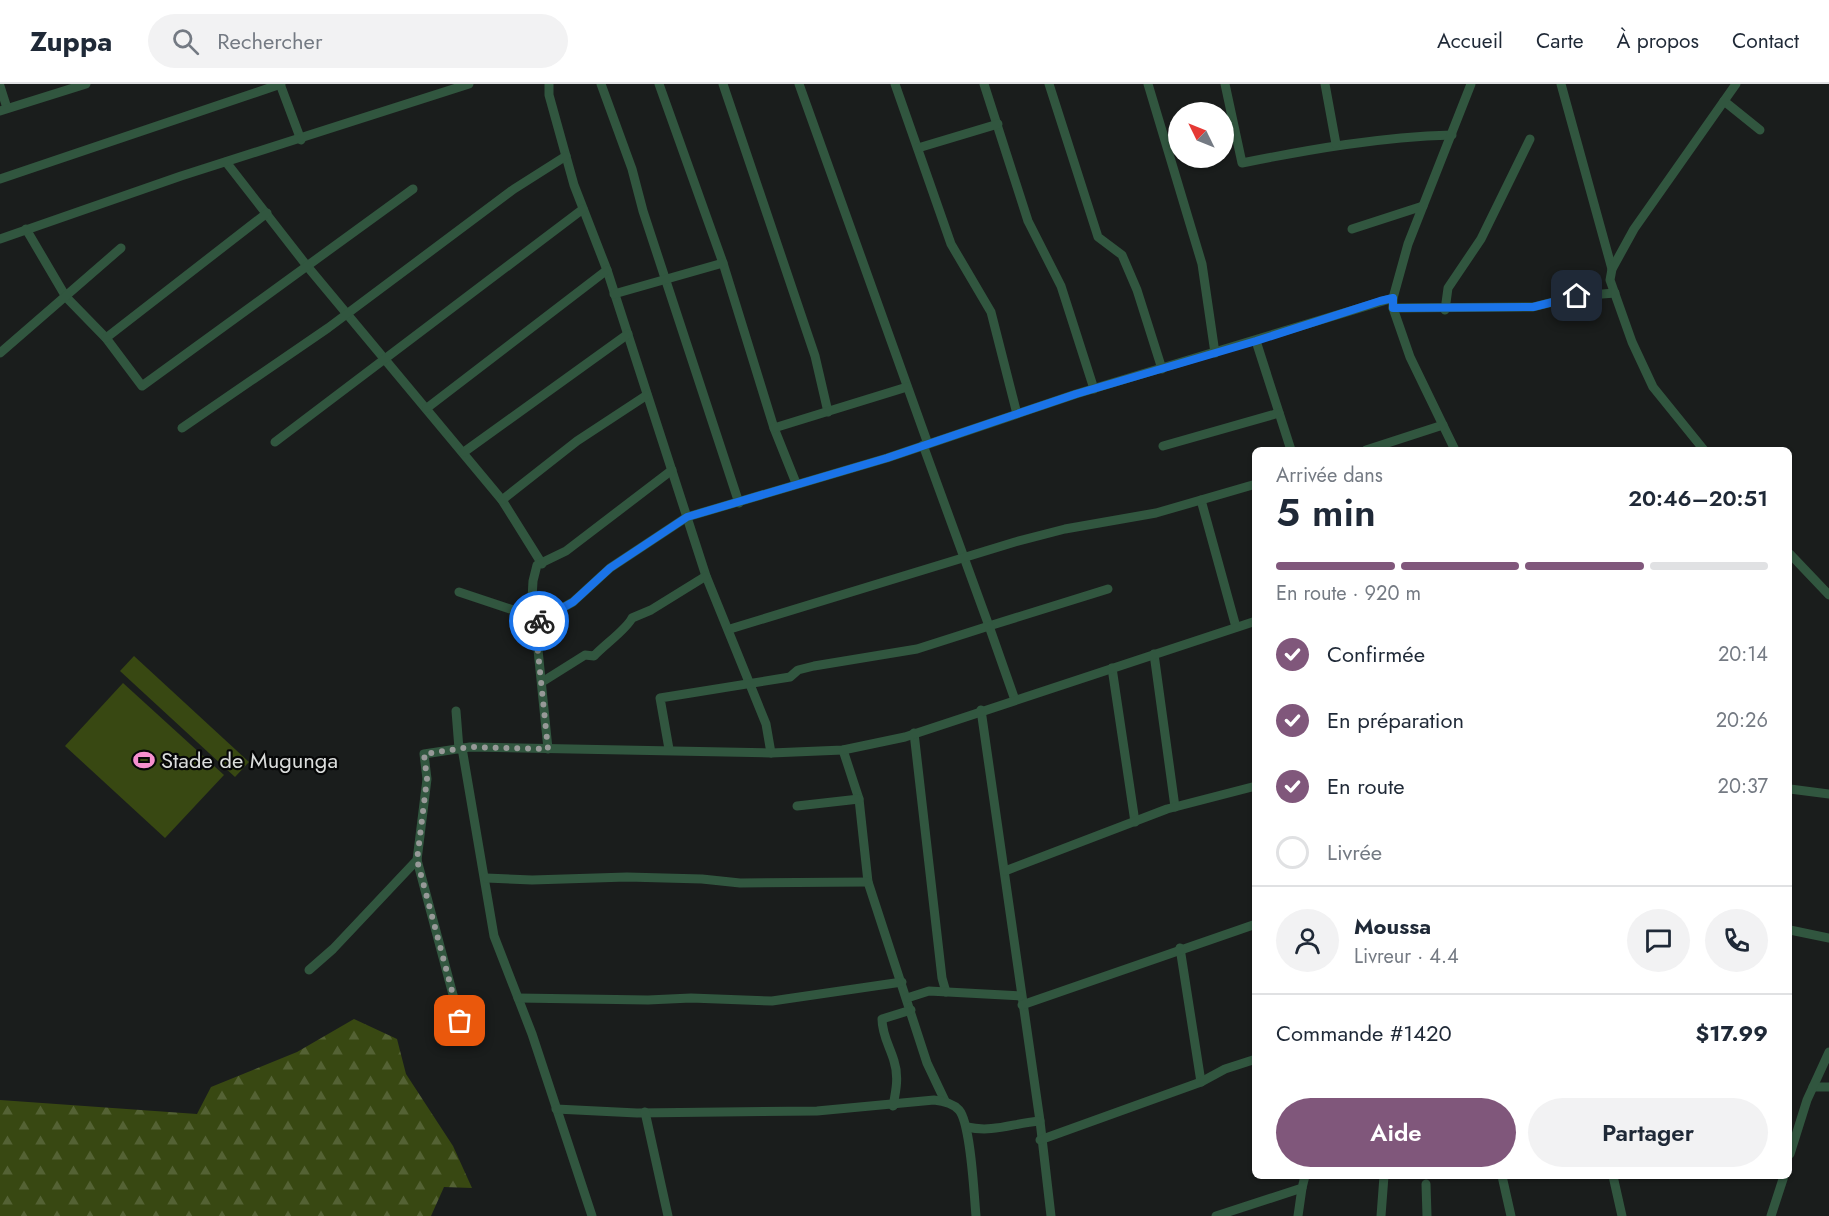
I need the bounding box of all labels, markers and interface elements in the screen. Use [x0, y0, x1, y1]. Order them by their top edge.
search box [148, 14, 568, 68]
text: Zuppa [30, 21, 112, 62]
icon: search [169, 25, 202, 58]
text: Rechercher [217, 25, 322, 57]
text: Accueil [1437, 26, 1503, 56]
text: Carte [1536, 26, 1584, 56]
text: À propos [1617, 26, 1699, 56]
text: Contact [1732, 26, 1799, 56]
north arrow [1168, 102, 1234, 168]
map controls [1168, 102, 1234, 168]
pin [1551, 270, 1602, 321]
icon: home [1560, 279, 1593, 312]
text: Arrivée dans [1276, 461, 1383, 490]
text: 20:46–20:51 [1628, 482, 1768, 514]
text: 5 min [1276, 484, 1376, 541]
text: En route · 920 m [1276, 579, 1421, 608]
courier [509, 591, 569, 651]
icon: bike [523, 605, 556, 638]
icon: check [1276, 638, 1309, 671]
text: Confirmée [1327, 638, 1425, 670]
text: 20:14 [1718, 640, 1768, 669]
icon: check [1276, 704, 1309, 737]
text: En préparation [1327, 704, 1464, 736]
text: 20:26 [1716, 706, 1768, 735]
place label: Stade de Mugunga [161, 744, 338, 776]
sports icon: Stade de Mugunga [132, 748, 156, 772]
icon: check [1276, 770, 1309, 803]
text: En route [1327, 770, 1405, 802]
text: 20:37 [1718, 772, 1768, 801]
text: Livrée [1327, 836, 1382, 868]
button: person [1276, 909, 1339, 972]
button: chat [1627, 909, 1690, 972]
button: phone [1705, 909, 1768, 972]
text: Moussa [1354, 910, 1431, 942]
text: Livreur · 4.4 [1354, 942, 1459, 971]
pin [434, 995, 485, 1046]
icon: bag [443, 1004, 476, 1037]
text: Commande #1420 [1276, 1017, 1452, 1049]
text: $17.99 [1696, 1017, 1768, 1049]
button: Aide [1276, 1098, 1516, 1167]
button: Partager [1528, 1098, 1768, 1167]

